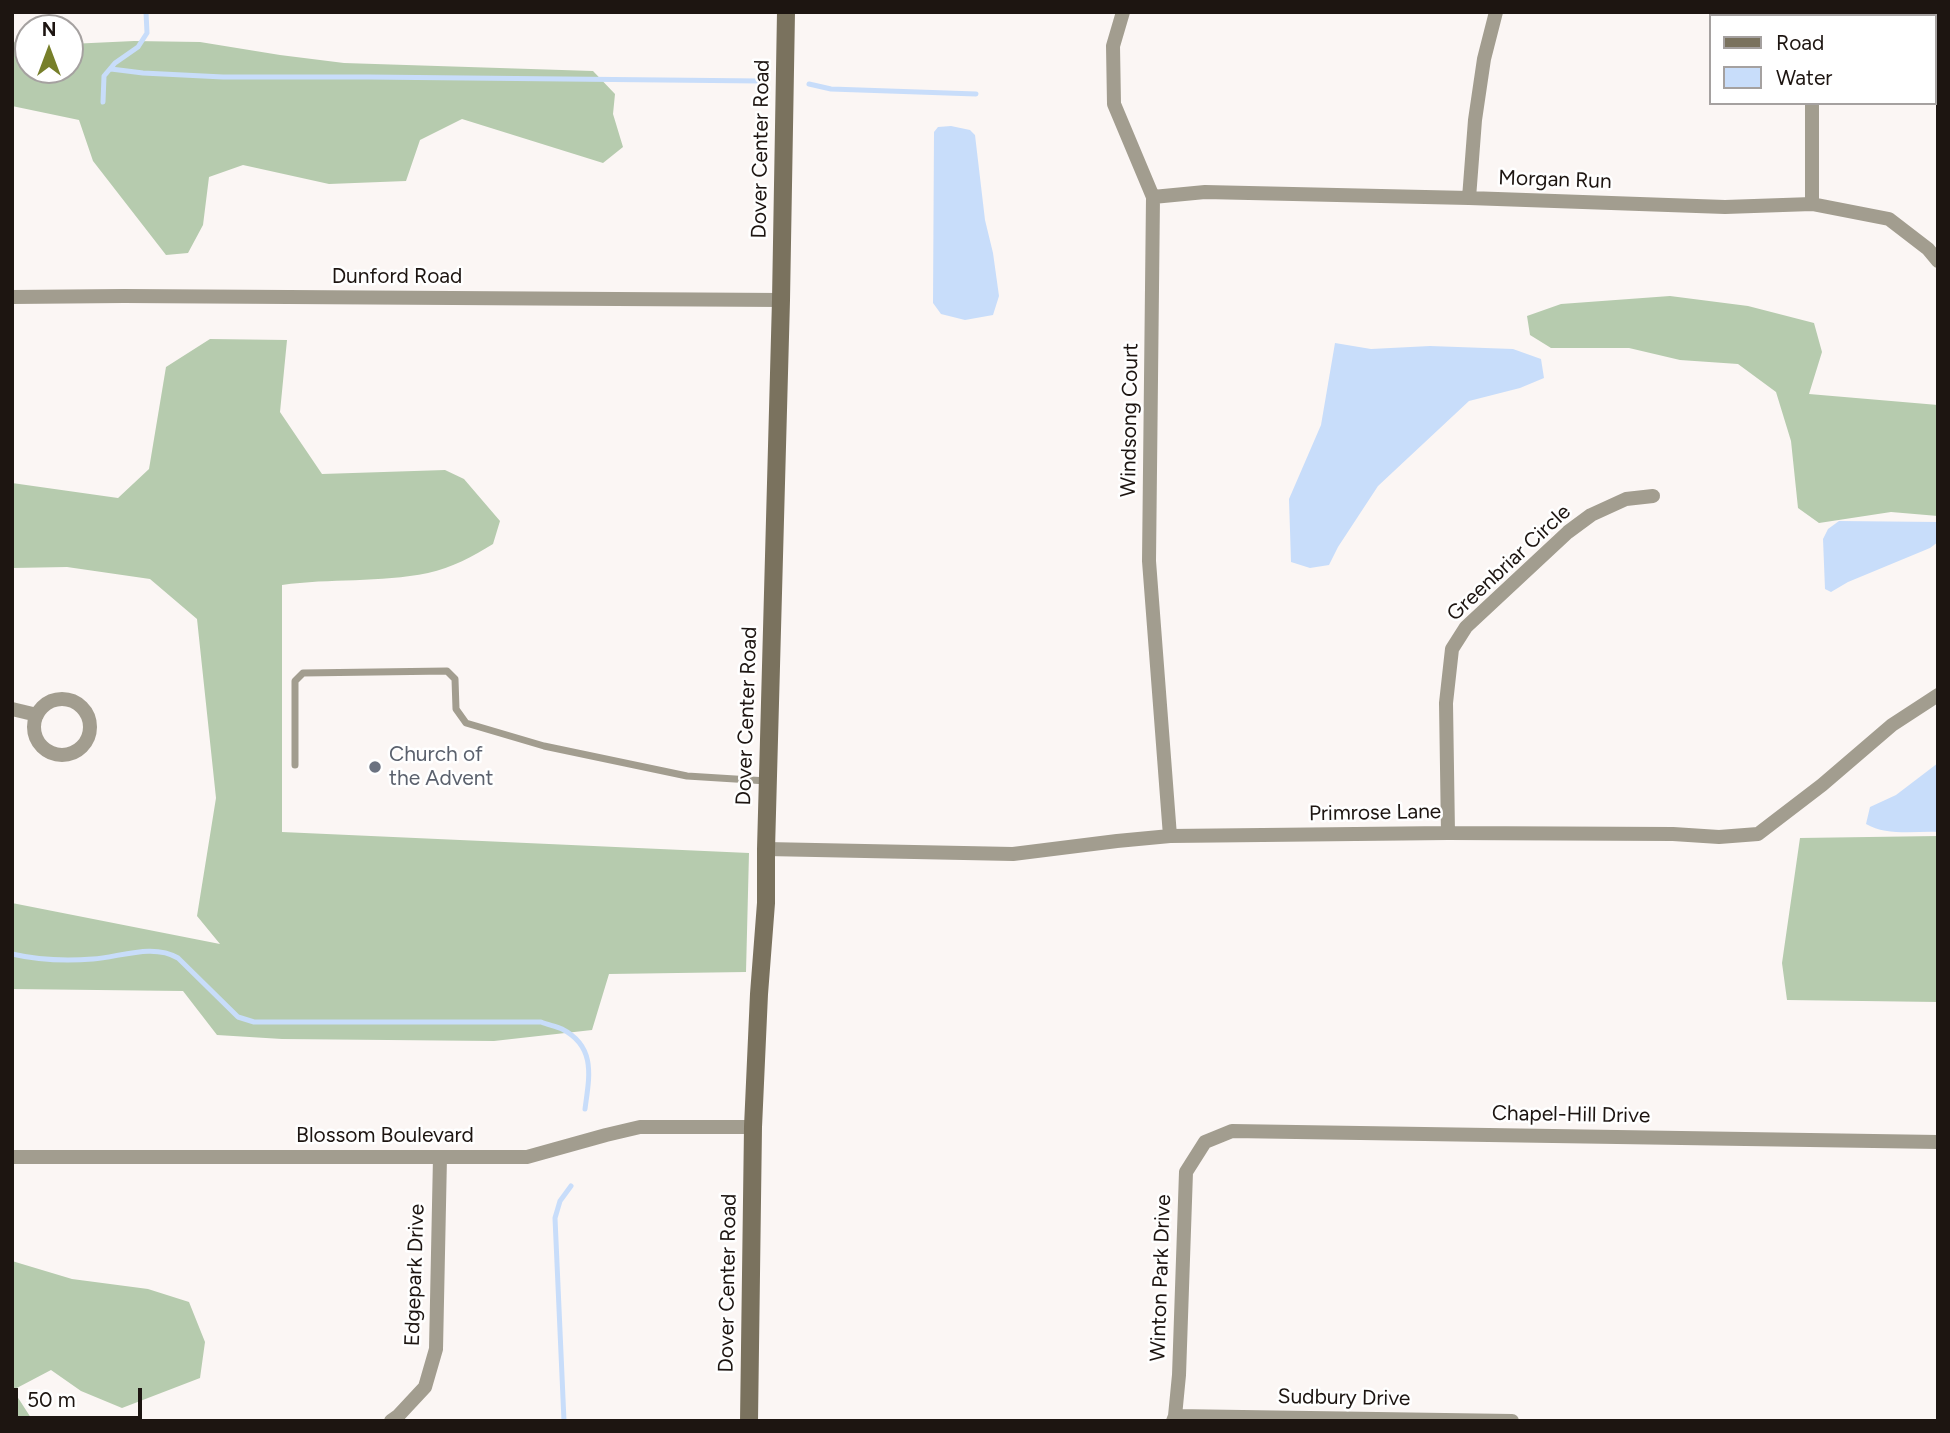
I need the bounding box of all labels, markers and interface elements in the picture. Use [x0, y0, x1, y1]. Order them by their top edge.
north arrow [14, 14, 84, 84]
legend [1708, 14, 1936, 105]
text: N [42, 18, 56, 41]
text: Road [1776, 30, 1824, 55]
street label: Dover Center Road [747, 59, 775, 239]
text: Water [1776, 65, 1832, 90]
street label: Morgan Run [1498, 165, 1612, 195]
street label: Dunford Road [332, 264, 462, 290]
street label: Windsong Court [1116, 343, 1144, 497]
street label: Greenbriar Circle [1442, 499, 1576, 627]
street label: Dover Center Road [731, 626, 763, 806]
place label: Church of the Advent [389, 742, 493, 792]
marker: Church of the Advent [367, 759, 383, 775]
street label: Primrose Lane [1309, 799, 1441, 827]
street label: Chapel-Hill Drive [1492, 1101, 1650, 1129]
street label: Blossom Boulevard [296, 1123, 474, 1149]
street label: Dover Center Road [714, 1193, 742, 1373]
street label: Winton Park Drive [1145, 1194, 1177, 1362]
street label: Edgepark Drive [400, 1203, 430, 1347]
scale bar [18, 1374, 145, 1418]
street label: Sudbury Drive [1277, 1384, 1411, 1412]
text: 50 m [27, 1387, 76, 1412]

